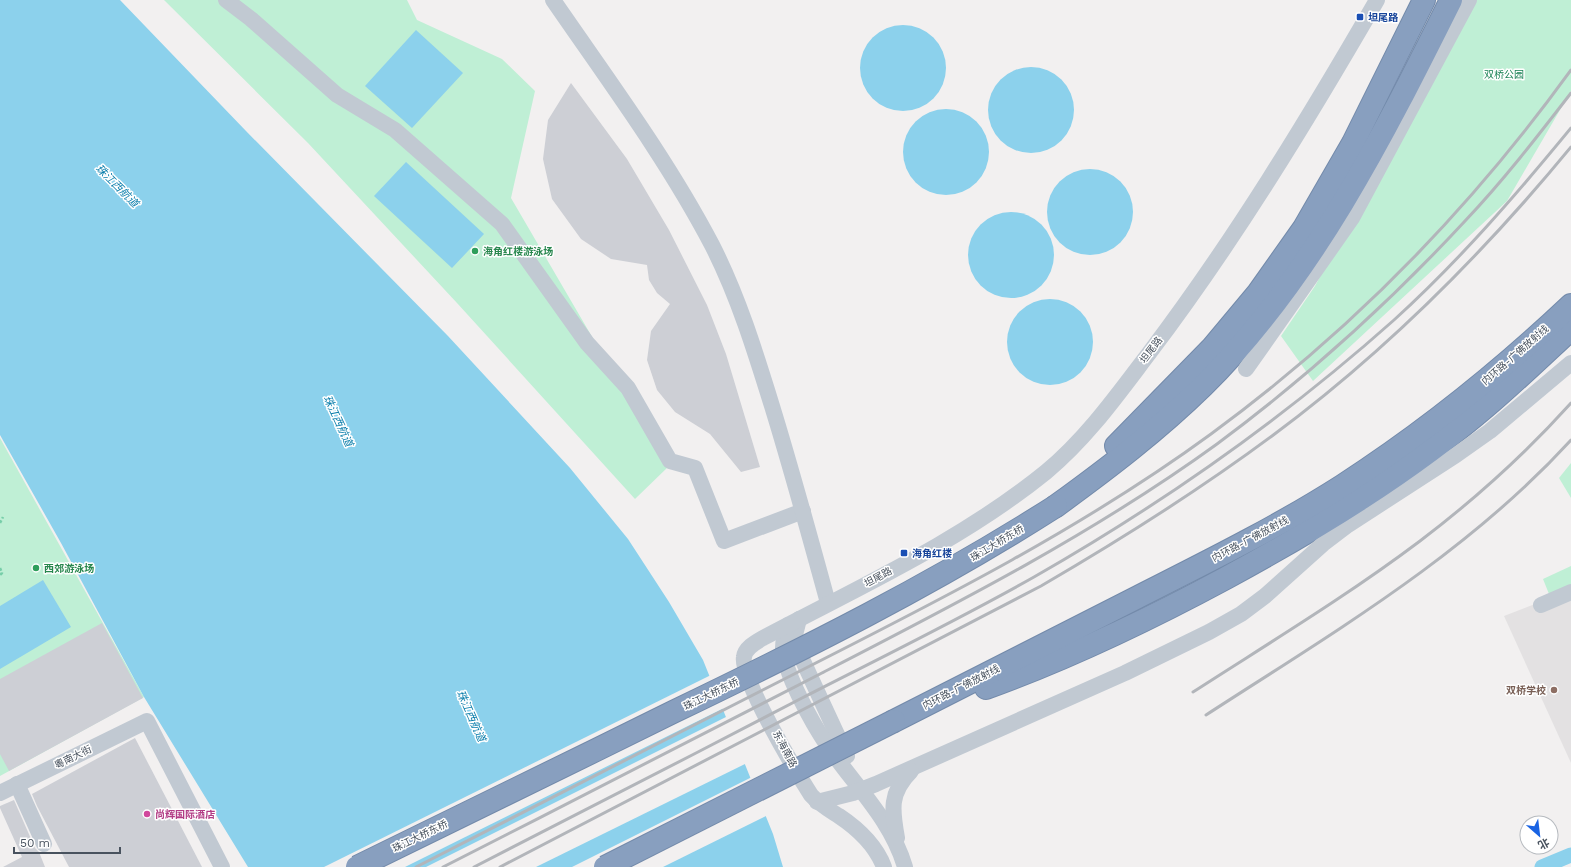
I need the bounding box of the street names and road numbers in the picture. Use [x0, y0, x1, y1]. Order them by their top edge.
street label: 内环路-广佛放射线 [1479, 323, 1551, 387]
street label: 坦尾路 [1138, 335, 1164, 365]
street label: 内环路-广佛放射线 [1210, 514, 1290, 564]
street label: 珠江大桥东桥 [968, 523, 1026, 563]
street label: 坦尾路 [862, 565, 894, 589]
street label: 内环路-广佛放射线 [921, 663, 1001, 711]
street label: 珠江大桥东桥 [682, 676, 740, 712]
street label: 东海南路 [771, 729, 799, 769]
street label: 粵南大街 [53, 743, 93, 771]
street label: 珠江大桥东桥 [391, 818, 449, 854]

